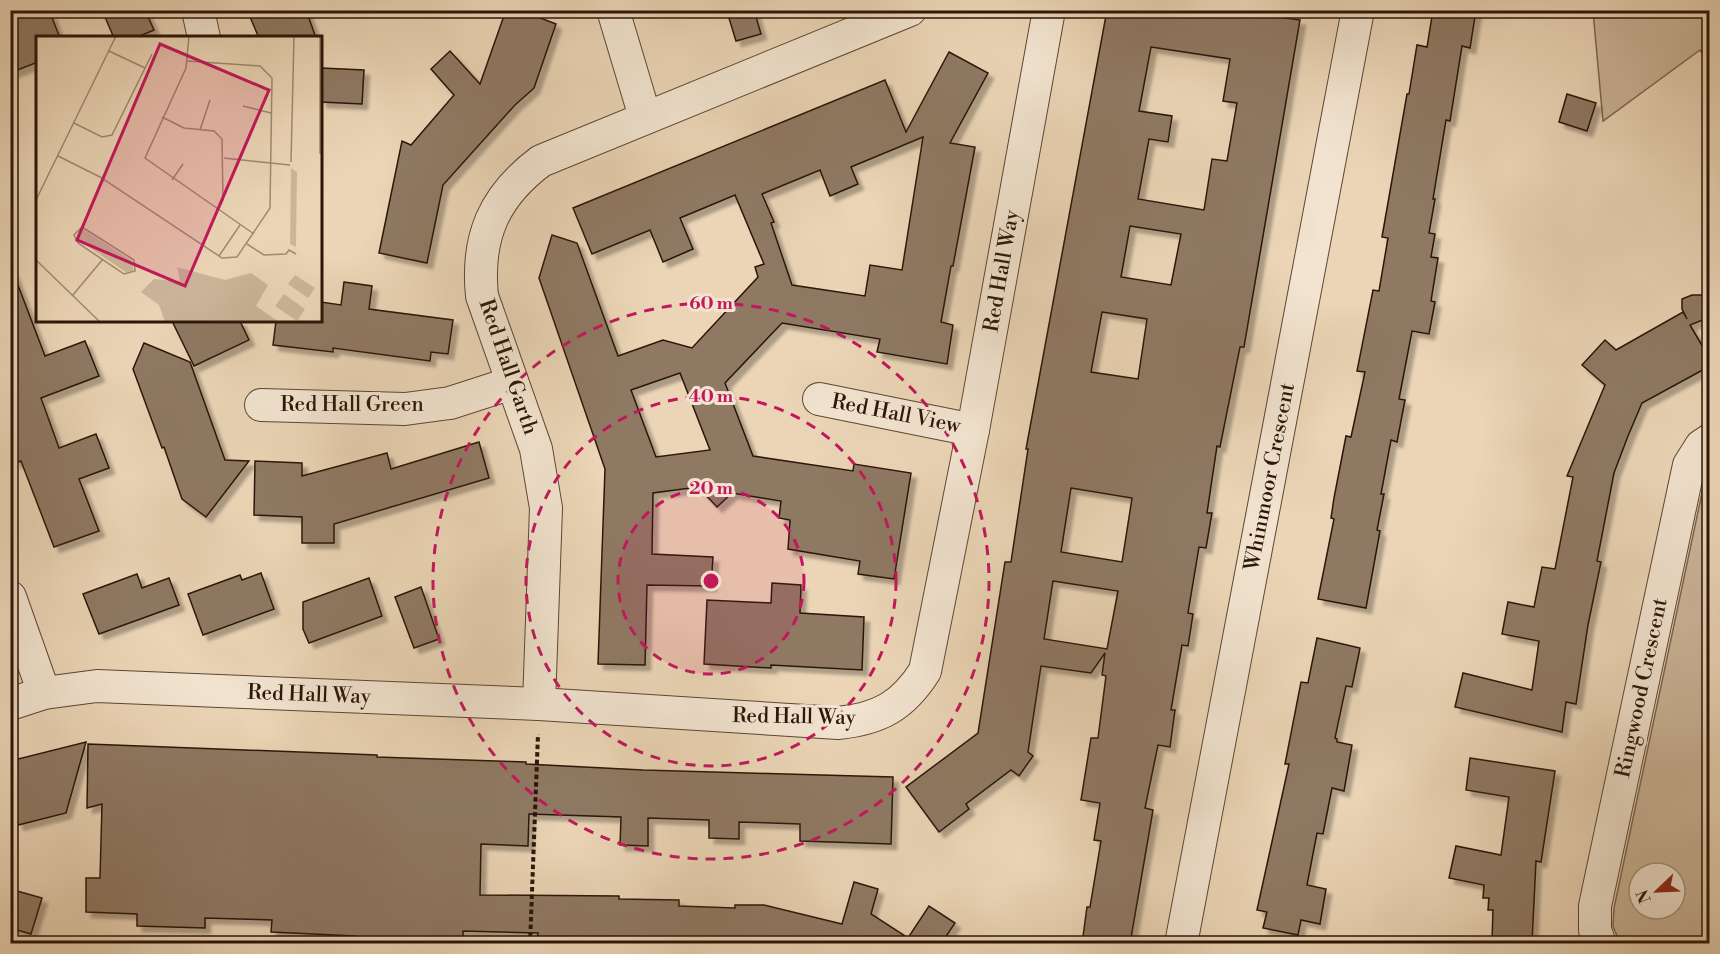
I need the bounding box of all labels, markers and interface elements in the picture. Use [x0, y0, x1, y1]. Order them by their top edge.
inset map [36, 36, 322, 322]
street label: Red Hall Way [978, 207, 1026, 334]
text: 60 m [689, 292, 733, 315]
street label: Red Hall Garth [473, 296, 543, 439]
street label: Whinmoor Crescent [1239, 380, 1301, 574]
text: 40 m [689, 385, 734, 408]
street label: Red Hall View [829, 389, 963, 439]
street label: Red Hall Green [280, 392, 424, 418]
text: 20 m [689, 477, 733, 500]
centre of rings [701, 571, 721, 591]
street label: Ringwood Crescent [1610, 595, 1674, 780]
street label: Red Hall Way [247, 680, 372, 710]
street label: Red Hall Way [732, 703, 857, 731]
north arrow [1627, 861, 1687, 921]
text: N [1632, 886, 1656, 906]

